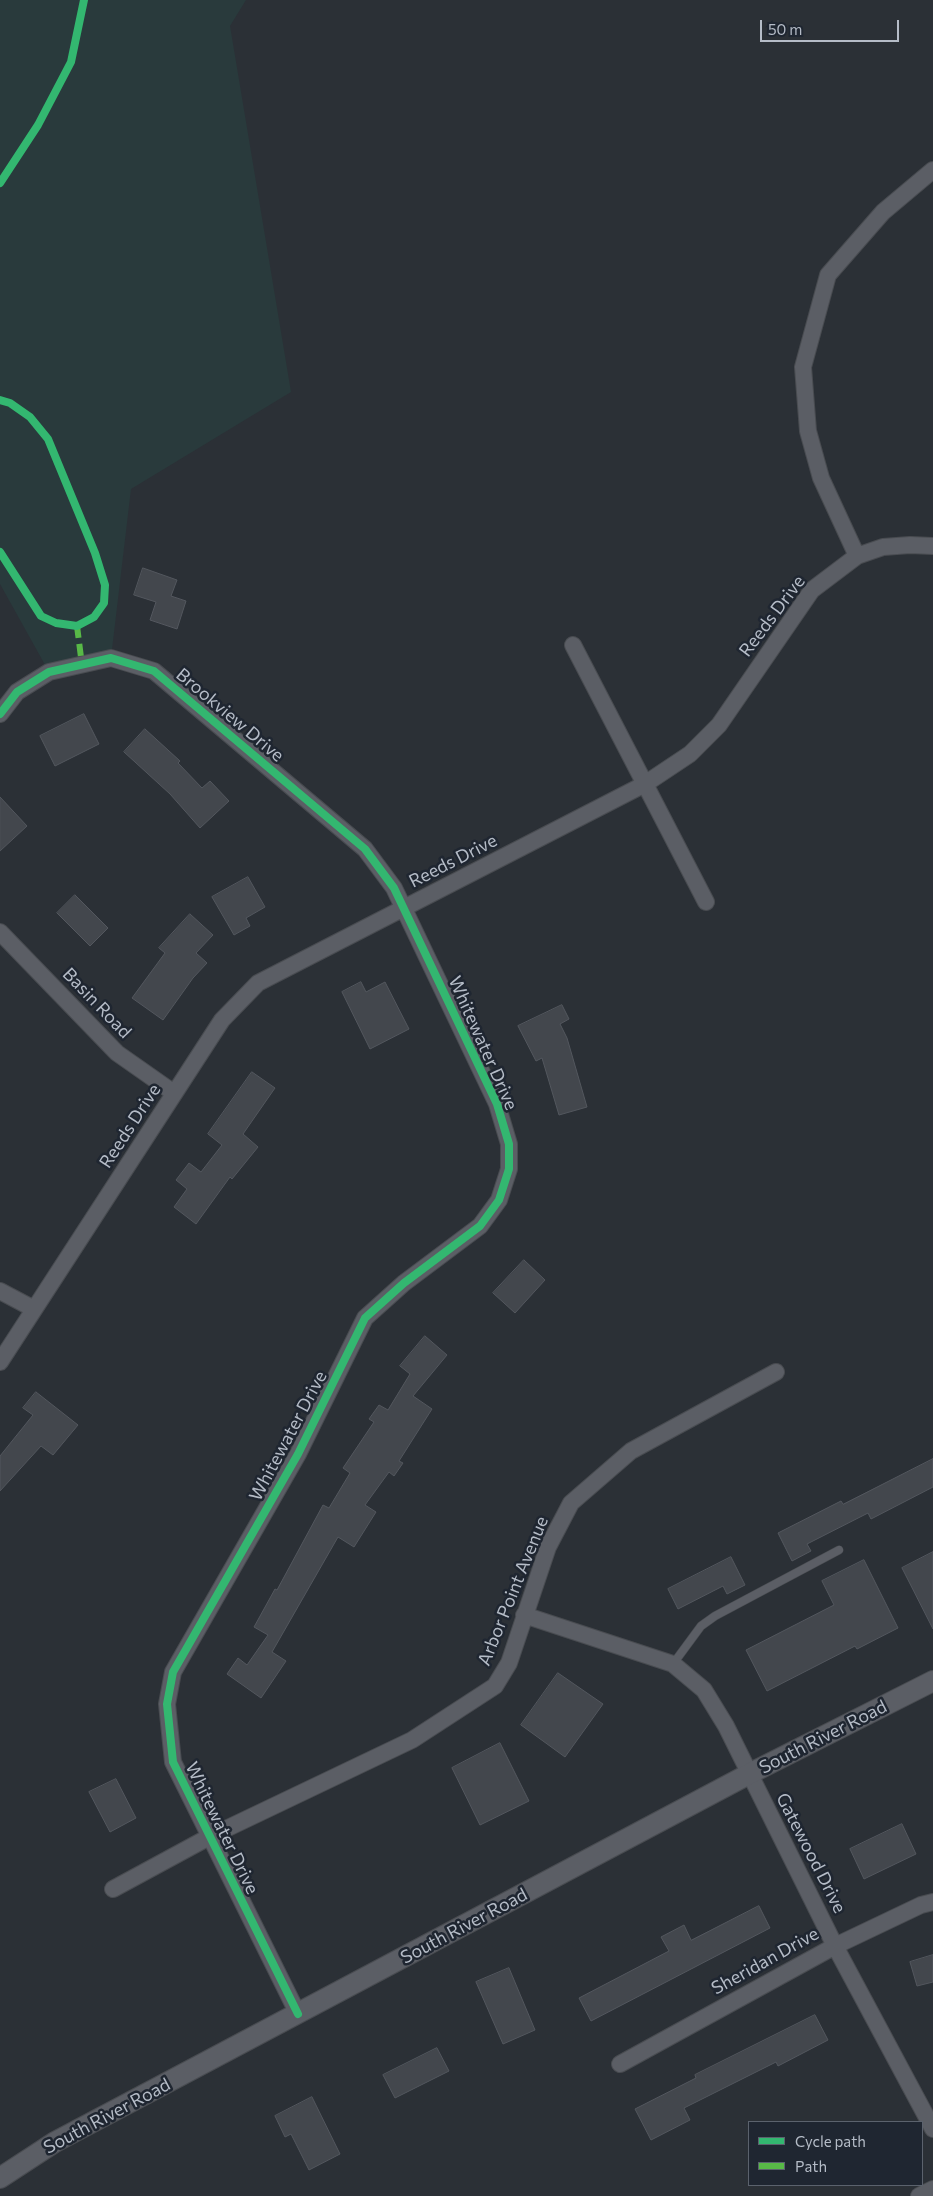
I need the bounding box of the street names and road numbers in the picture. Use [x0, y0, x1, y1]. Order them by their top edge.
street label: Reeds Drive [734, 571, 810, 661]
street label: Brookview Drive [172, 664, 288, 766]
street label: Reeds Drive [405, 830, 501, 892]
street label: Basin Road [58, 963, 136, 1043]
street label: Whitewater Drive [444, 973, 522, 1113]
street label: Reeds Drive [95, 1080, 165, 1172]
street label: Whitewater Drive [245, 1367, 331, 1505]
street label: Arbor Point Avenue [473, 1513, 553, 1669]
street label: South River Road [756, 1696, 890, 1778]
street label: Whitewater Drive [181, 1758, 263, 1898]
street label: Gatewood Drive [771, 1789, 851, 1917]
street label: South River Road [397, 1884, 531, 1968]
street label: Sheridan Drive [708, 1923, 822, 1999]
street label: South River Road [40, 2074, 174, 2158]

